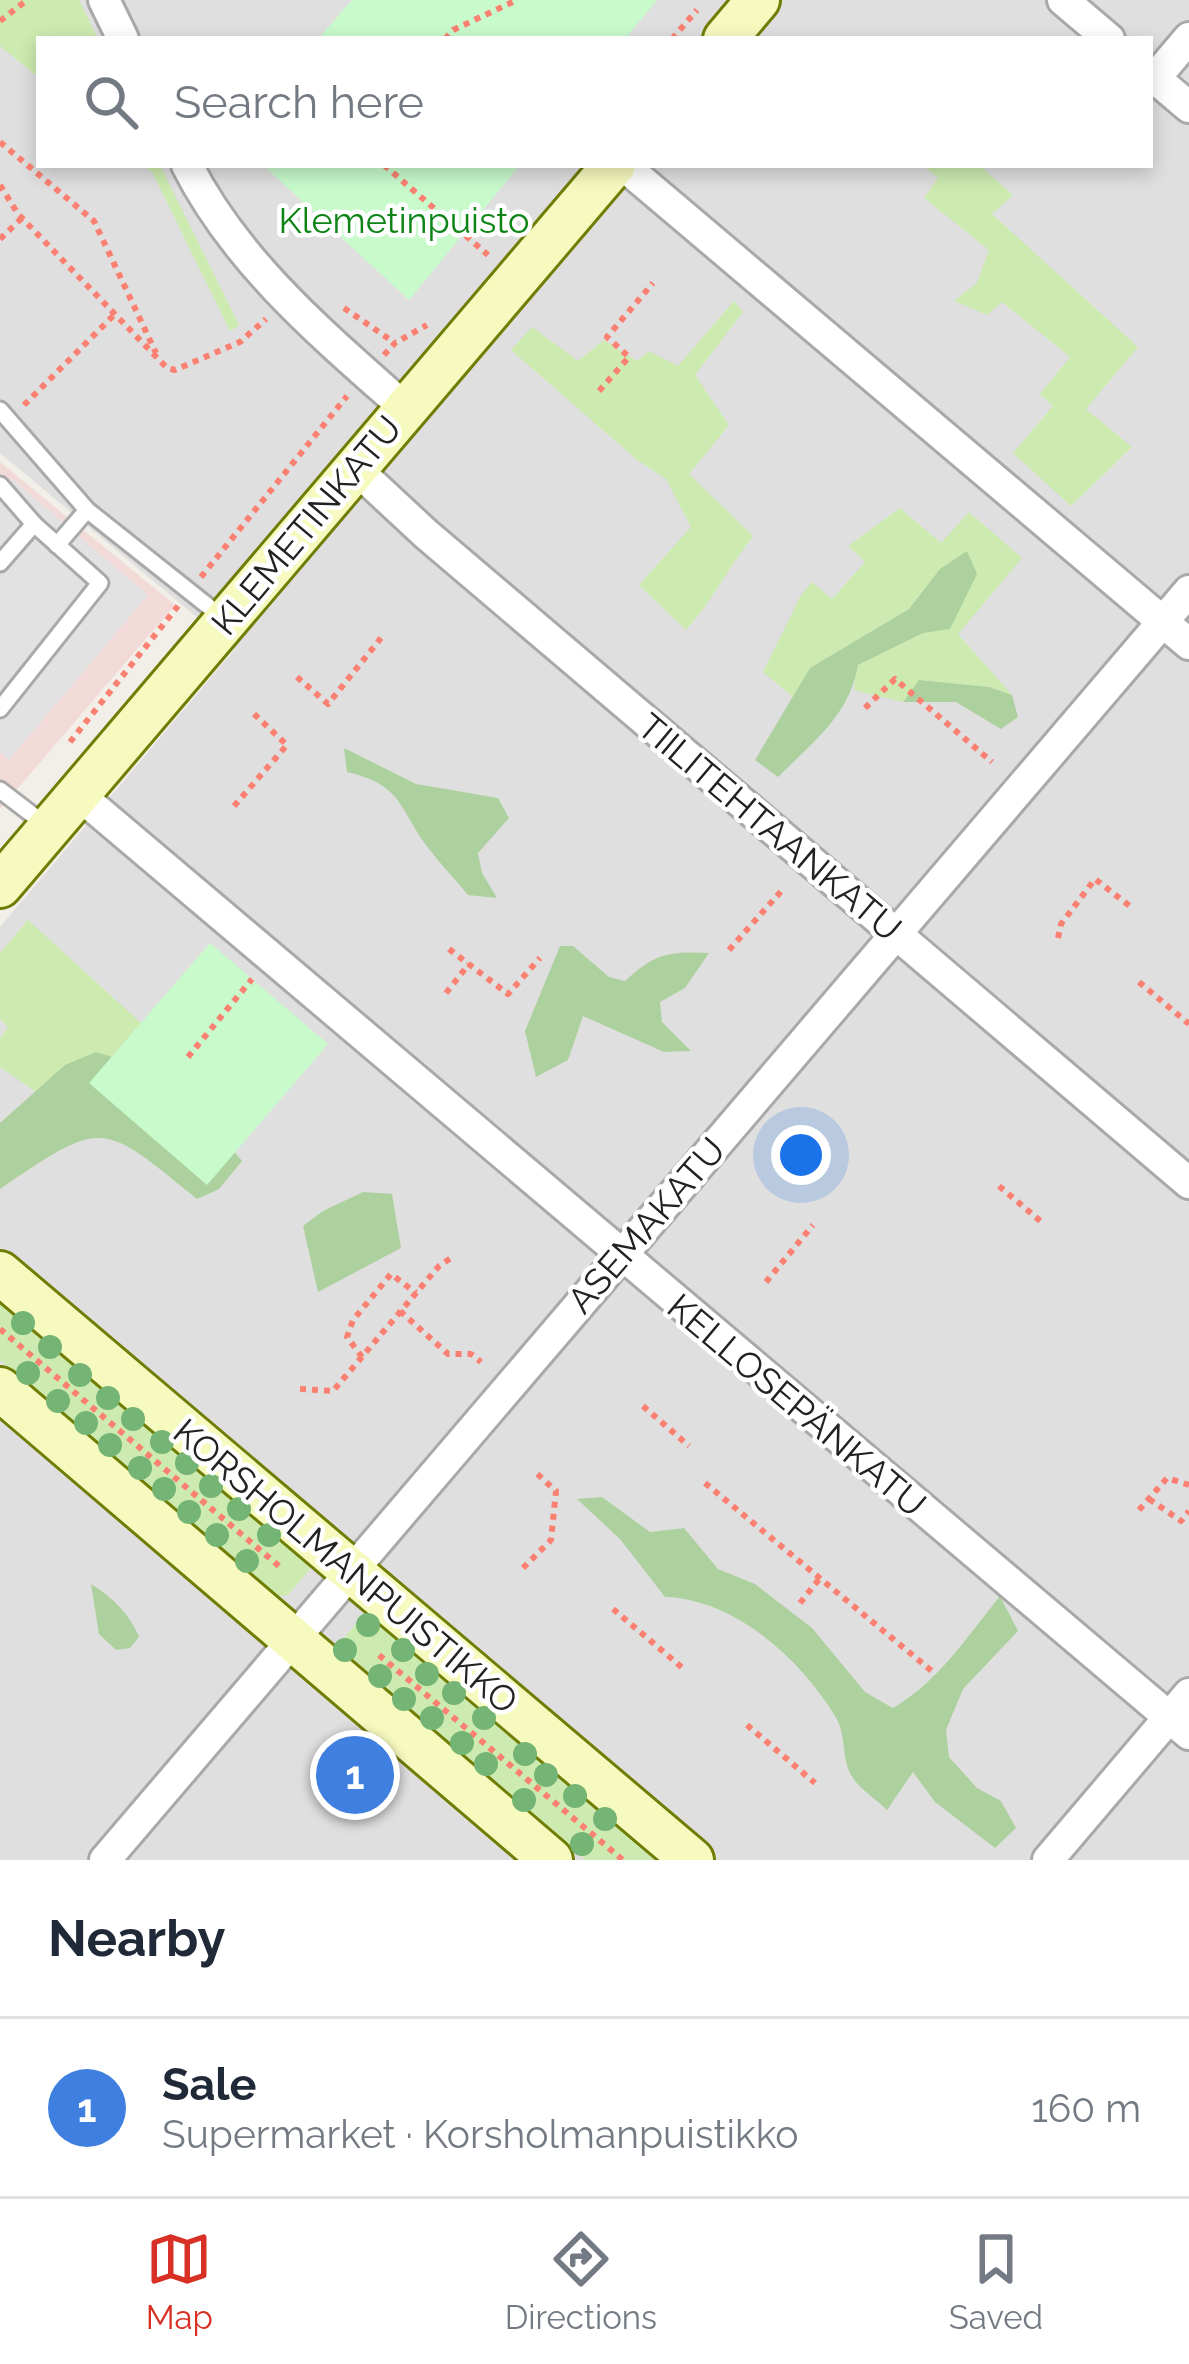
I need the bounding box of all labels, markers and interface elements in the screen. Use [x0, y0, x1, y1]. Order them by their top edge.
search box [36, 36, 1153, 168]
icon: search [78, 69, 144, 135]
text: Search here [174, 76, 424, 129]
park label: Klemetinpuisto [278, 199, 530, 241]
street label: KLEMETINKATU [202, 407, 410, 643]
street label: TIILITEHTAANKATU [630, 705, 910, 949]
your location [771, 1125, 831, 1185]
street label: ASEMAKATU [559, 1129, 733, 1321]
street label: KELLOSEPÄNKATU [659, 1285, 935, 1525]
street label: KORSHOLMANPUISTIKKO [166, 1410, 526, 1722]
pin: 1 [316, 1730, 394, 1820]
text: Nearby [48, 1908, 225, 1968]
text: Sale [162, 2058, 257, 2111]
text: 1 [77, 2085, 97, 2131]
text: 160 m [1031, 2085, 1141, 2131]
text: Supermarket · Korsholmanpuistikko [162, 2111, 799, 2157]
tab: Map [146, 2226, 213, 2337]
tab: Directions [505, 2226, 657, 2337]
tab: Saved [949, 2226, 1043, 2337]

